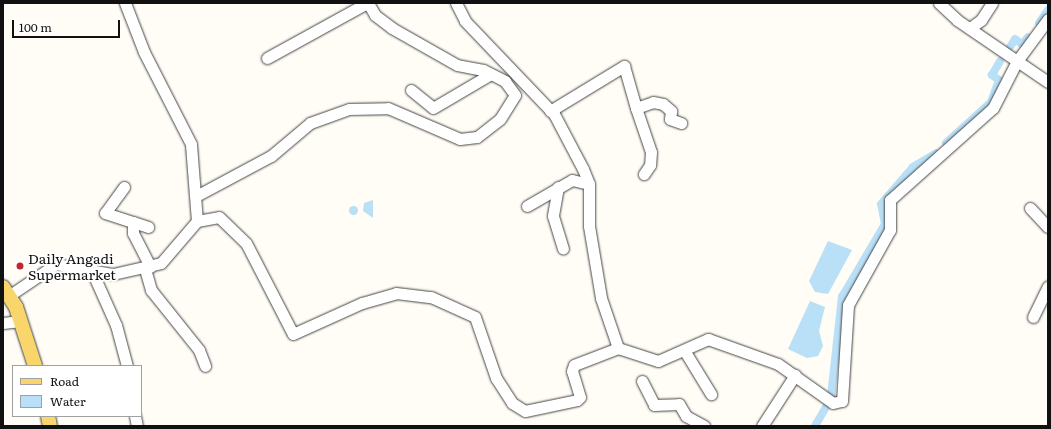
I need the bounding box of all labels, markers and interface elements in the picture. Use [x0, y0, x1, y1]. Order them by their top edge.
scale bar [14, 12, 122, 38]
text: 100 m [19, 18, 52, 36]
place label: Daily Angadi Supermarket [28, 250, 116, 282]
marker: Daily Angadi Supermarket [15, 261, 25, 271]
legend [12, 365, 142, 417]
text: Road [50, 372, 79, 390]
text: Water [50, 392, 86, 410]

